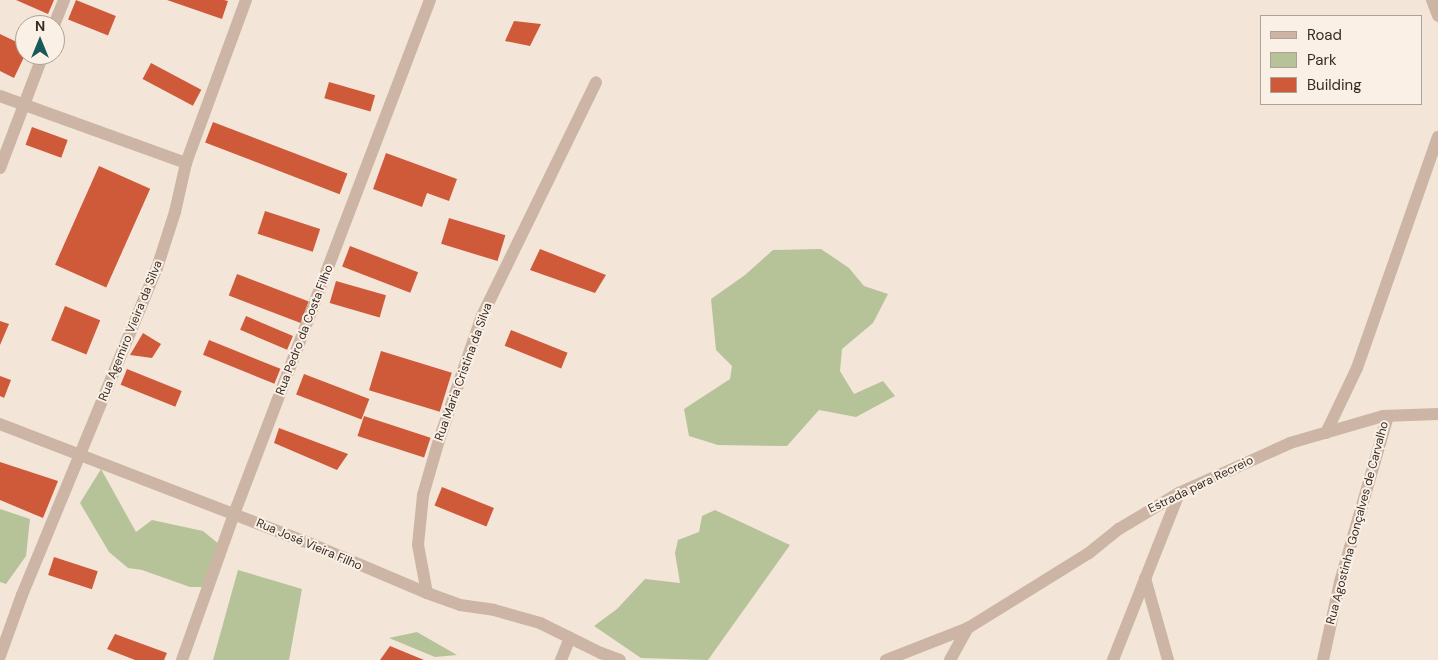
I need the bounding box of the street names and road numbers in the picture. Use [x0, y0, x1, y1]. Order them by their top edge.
street label: Rua Agemiro Vieira da Silva [96, 259, 166, 403]
street label: Rua Pedro da Costa Filho [273, 263, 337, 397]
street label: Rua Maria Cristina da Silva [432, 301, 496, 443]
street label: Rua Agostinha Gonçalves de Carvalho [1324, 420, 1392, 626]
street label: Estrada para Recreio [1146, 453, 1256, 517]
street label: Rua José Vieira Filho [254, 516, 364, 574]

